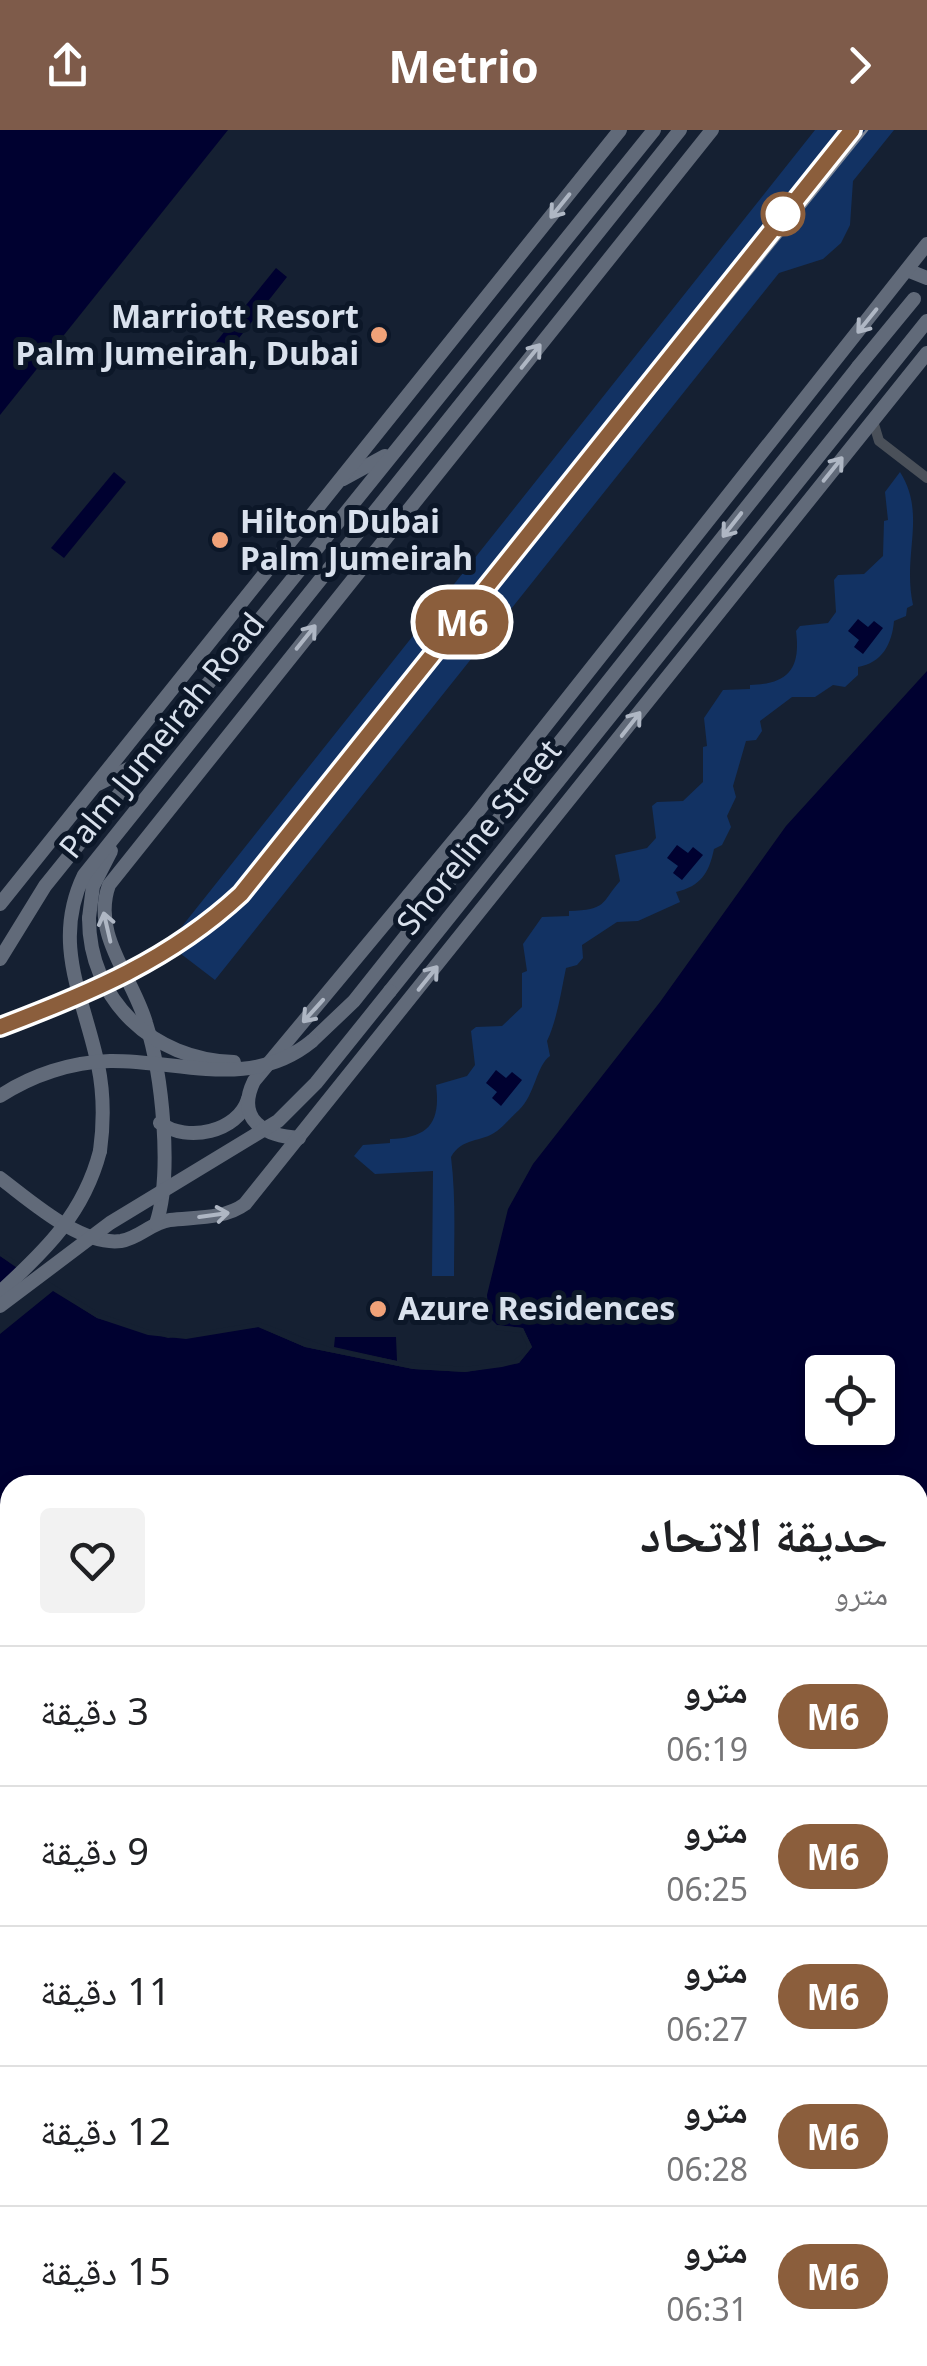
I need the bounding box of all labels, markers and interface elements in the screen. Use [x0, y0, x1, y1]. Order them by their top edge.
text: Metrio [388, 35, 539, 96]
icon: share [40, 38, 95, 93]
icon: forward [832, 38, 887, 93]
one-way arrow [549, 193, 571, 219]
unlabelled marker [762, 193, 804, 235]
place label: Marriott Resort Palm Jumeirah, Dubai [15, 294, 359, 374]
one-way arrow [857, 307, 878, 334]
marker: Marriott Resort Palm Jumeirah, Dubai [368, 324, 390, 346]
one-way arrow [520, 344, 542, 370]
one-way arrow [822, 457, 844, 483]
place label: Hilton Dubai Palm Jumeirah [240, 499, 473, 579]
one-way arrow [721, 512, 743, 538]
marker: Hilton Dubai Palm Jumeirah [209, 529, 231, 551]
line badge: M6 [417, 590, 507, 654]
text: M6 [435, 599, 489, 646]
street label: Palm Jumeirah Road [48, 603, 273, 867]
one-way arrow [295, 625, 317, 651]
one-way arrow [620, 711, 641, 738]
street label: Shoreline Street [386, 730, 570, 943]
one-way arrow [97, 912, 115, 944]
one-way arrow [417, 965, 439, 991]
one-way arrow [302, 998, 325, 1023]
one-way arrow [197, 1205, 229, 1223]
place label: Azure Residences [398, 1286, 675, 1329]
marker: Azure Residences [367, 1298, 389, 1320]
map controls [805, 1355, 895, 1445]
button: locate [805, 1355, 895, 1445]
text: حديقة الاتحاد [640, 1501, 888, 1566]
button: heart [40, 1508, 145, 1613]
text: مترو [834, 1571, 888, 1614]
text: مترو [682, 1662, 748, 1714]
text: 3 دقيقة [40, 1684, 149, 1736]
text: M6 [806, 1693, 860, 1740]
text: 06:19 [666, 1727, 748, 1770]
text: مترو [682, 1802, 748, 1854]
text: 9 دقيقة [40, 1824, 149, 1876]
text: M6 [806, 1833, 860, 1880]
text: 06:25 [666, 1867, 748, 1910]
text: مترو [682, 1942, 748, 1994]
text: 11 دقيقة [40, 1964, 171, 2016]
text: M6 [806, 1973, 860, 2020]
text: 06:27 [666, 2007, 748, 2050]
text: مترو [682, 2082, 748, 2134]
text: 12 دقيقة [40, 2104, 171, 2156]
text: M6 [806, 2113, 860, 2160]
text: 06:28 [666, 2147, 748, 2190]
text: مترو [682, 2222, 748, 2274]
text: 15 دقيقة [40, 2244, 171, 2296]
text: M6 [806, 2253, 860, 2300]
text: 06:31 [666, 2287, 748, 2330]

